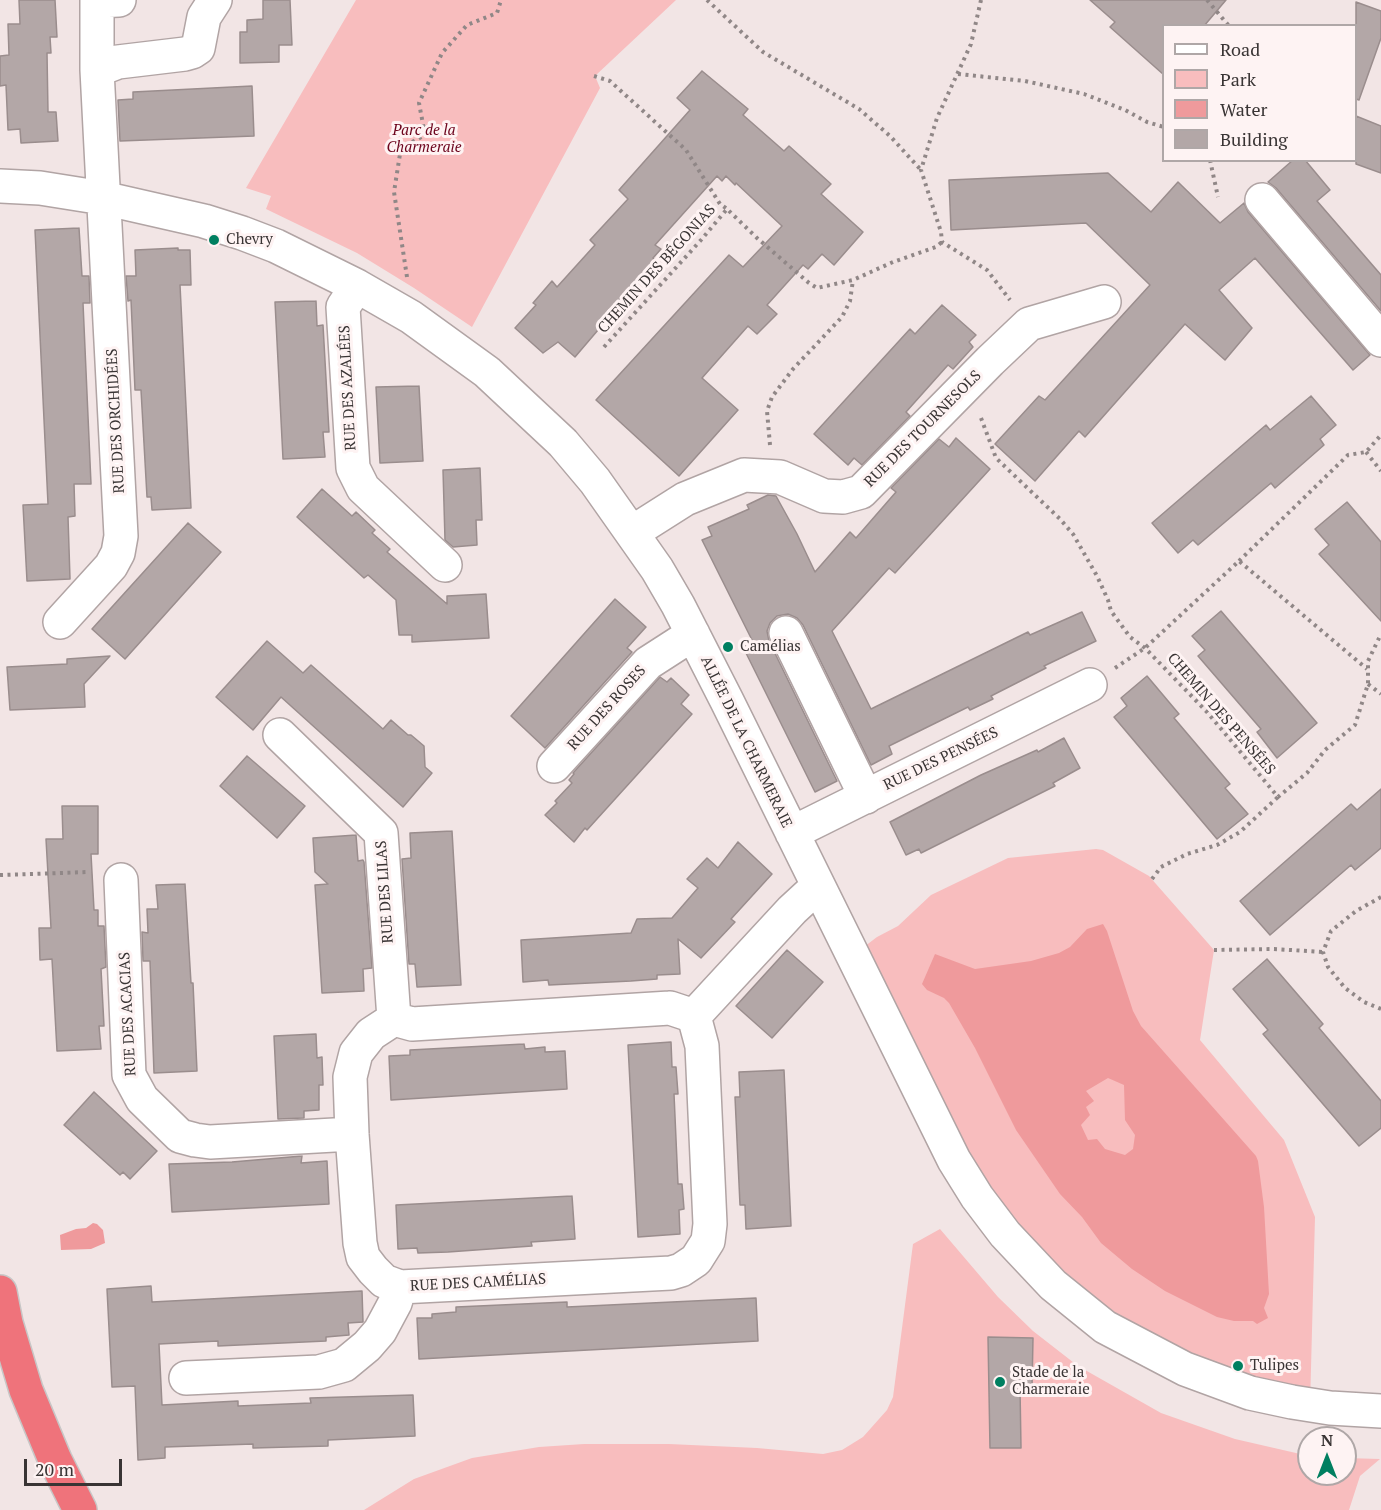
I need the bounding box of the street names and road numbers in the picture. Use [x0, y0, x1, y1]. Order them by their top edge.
street label: CHEMIN DES BÉGONIAS [594, 201, 720, 337]
street label: RUE DES AZALÉES [336, 325, 360, 451]
street label: RUE DES ORCHIDÉES [103, 348, 129, 494]
street label: RUE DES TOURNESOLS [861, 367, 985, 491]
street label: CHEMIN DES PENSÉES [1163, 649, 1279, 779]
street label: ALLÉE DE LA CHARMERAIE [697, 653, 795, 831]
street label: RUE DES ROSES [564, 662, 650, 754]
street label: RUE DES PENSÉES [881, 723, 1001, 795]
street label: RUE DES LILAS [372, 840, 398, 944]
street label: RUE DES ACACIAS [116, 951, 140, 1077]
street label: RUE DES CAMÉLIAS [410, 1270, 546, 1296]

